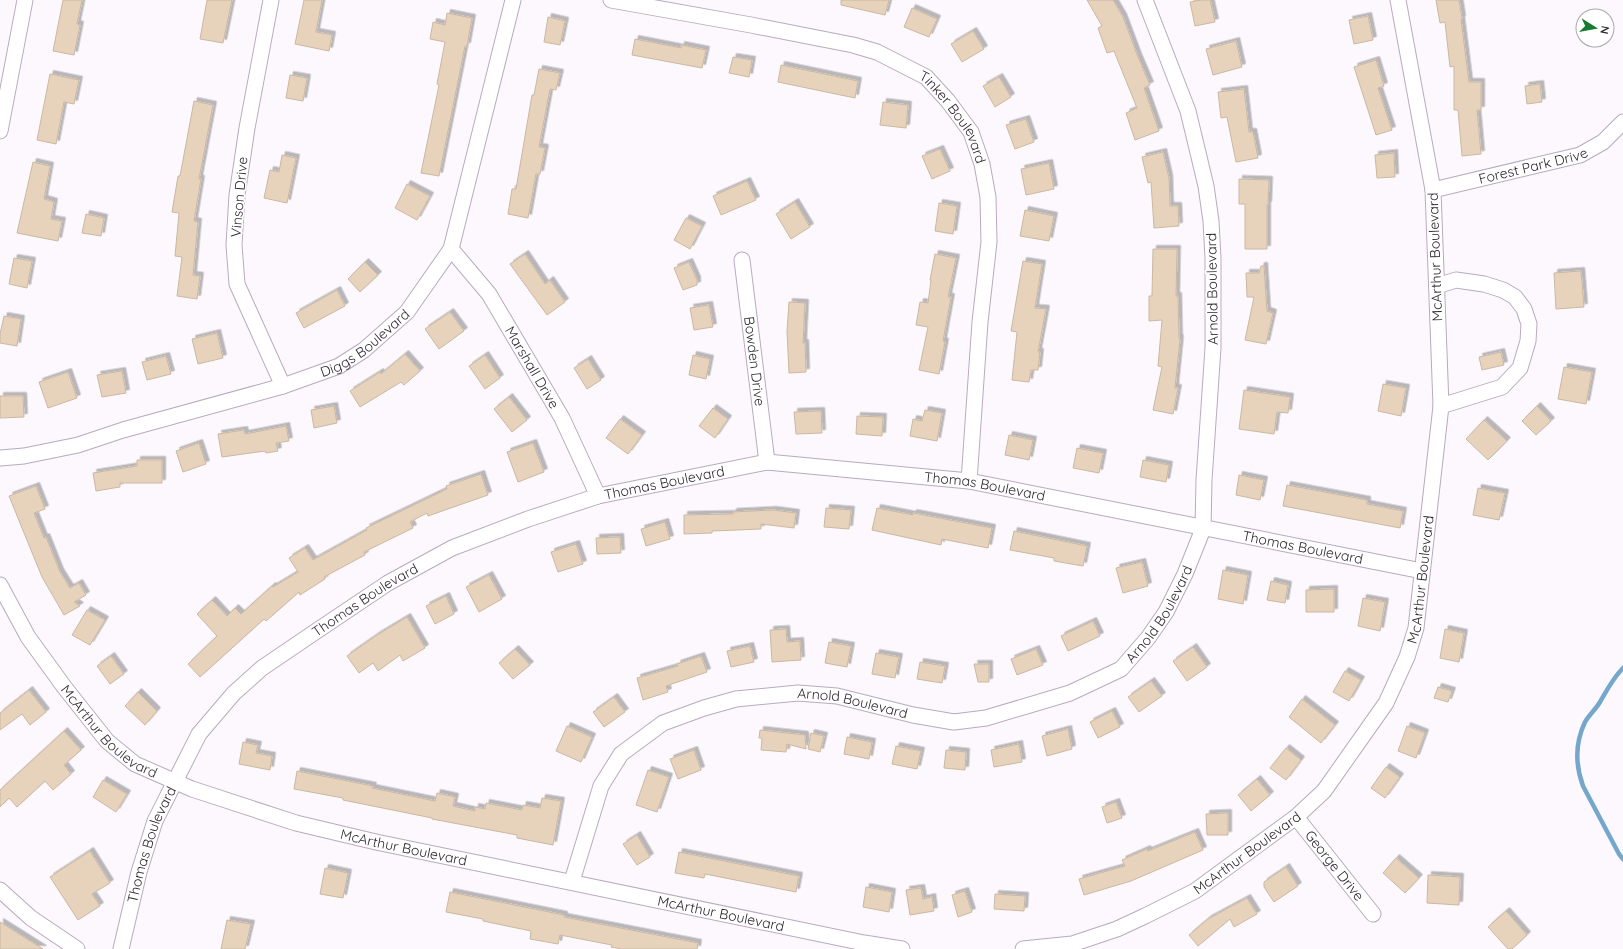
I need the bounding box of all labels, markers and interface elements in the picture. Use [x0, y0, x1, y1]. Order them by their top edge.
north arrow [1575, 8, 1615, 48]
text: N [1597, 25, 1612, 35]
street label: Tinker Boulevard [916, 66, 990, 166]
street label: Forest Park Drive [1477, 143, 1591, 188]
street label: Vinson Drive [227, 156, 252, 238]
street label: McArthur Boulevard [1424, 192, 1446, 322]
street label: Arnold Boulevard [1202, 233, 1222, 345]
street label: Diggs Boulevard [318, 305, 413, 381]
street label: Bowden Drive [740, 315, 769, 407]
street label: Marshall Drive [501, 323, 563, 412]
street label: Thomas Boulevard [602, 462, 726, 504]
street label: Thomas Boulevard [923, 468, 1047, 505]
street label: McArthur Boulevard [1403, 515, 1438, 646]
street label: Thomas Boulevard [1241, 527, 1365, 568]
street label: Thomas Boulevard [308, 559, 421, 640]
street label: Arnold Boulevard [1121, 563, 1196, 667]
street label: McArthur Boulevard [57, 681, 160, 782]
street label: Arnold Boulevard [797, 684, 910, 722]
street label: Thomas Boulevard [123, 783, 180, 905]
street label: McArthur Boulevard [1190, 807, 1304, 898]
street label: McArthur Boulevard [339, 825, 469, 870]
street label: George Drive [1301, 827, 1368, 905]
street label: McArthur Boulevard [656, 891, 786, 935]

